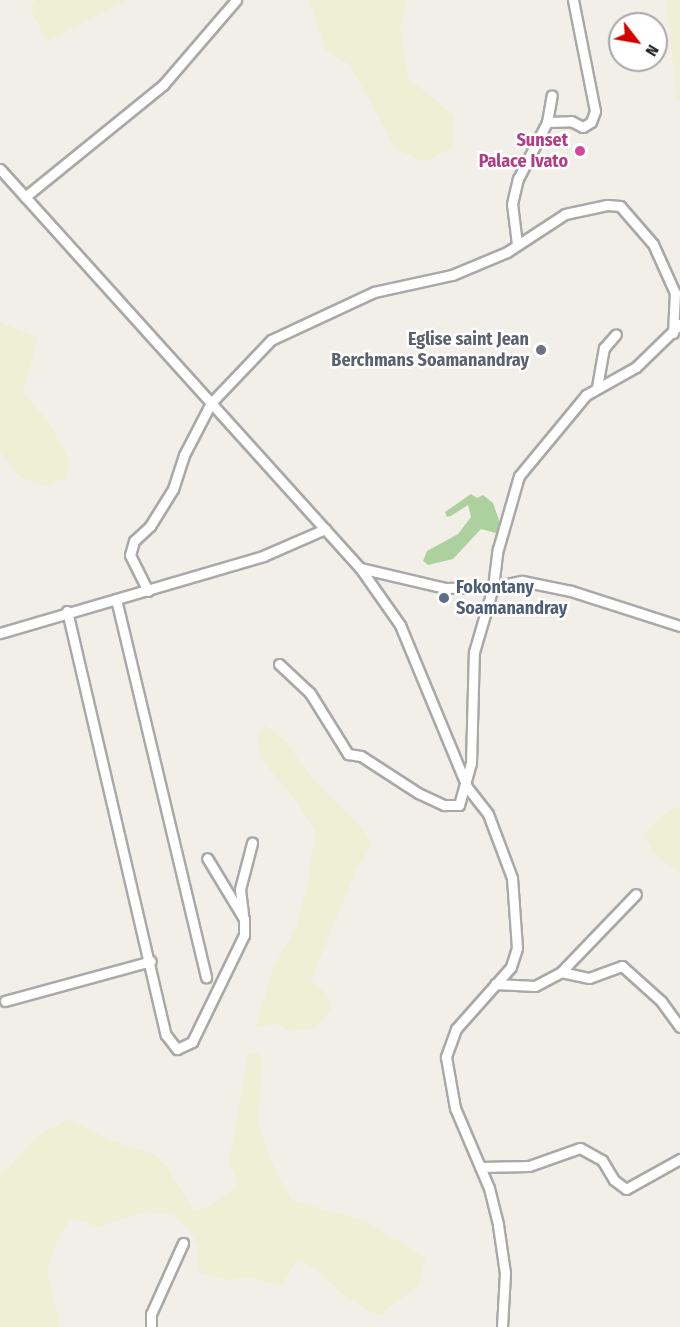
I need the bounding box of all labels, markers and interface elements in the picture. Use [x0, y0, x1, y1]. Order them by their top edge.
north arrow [608, 12, 668, 72]
text: N [642, 41, 663, 60]
place label: Sunset Palace Ivato [479, 130, 568, 172]
marker: Sunset Palace Ivato [573, 144, 587, 158]
place label: Eglise saint Jean Berchmans Soamanandray [331, 329, 529, 372]
marker: Eglise saint Jean Berchmans Soamanandray [534, 343, 548, 357]
place label: Fokontany Soamanandray [456, 577, 567, 620]
marker: Fokontany Soamanandray [437, 591, 451, 605]

